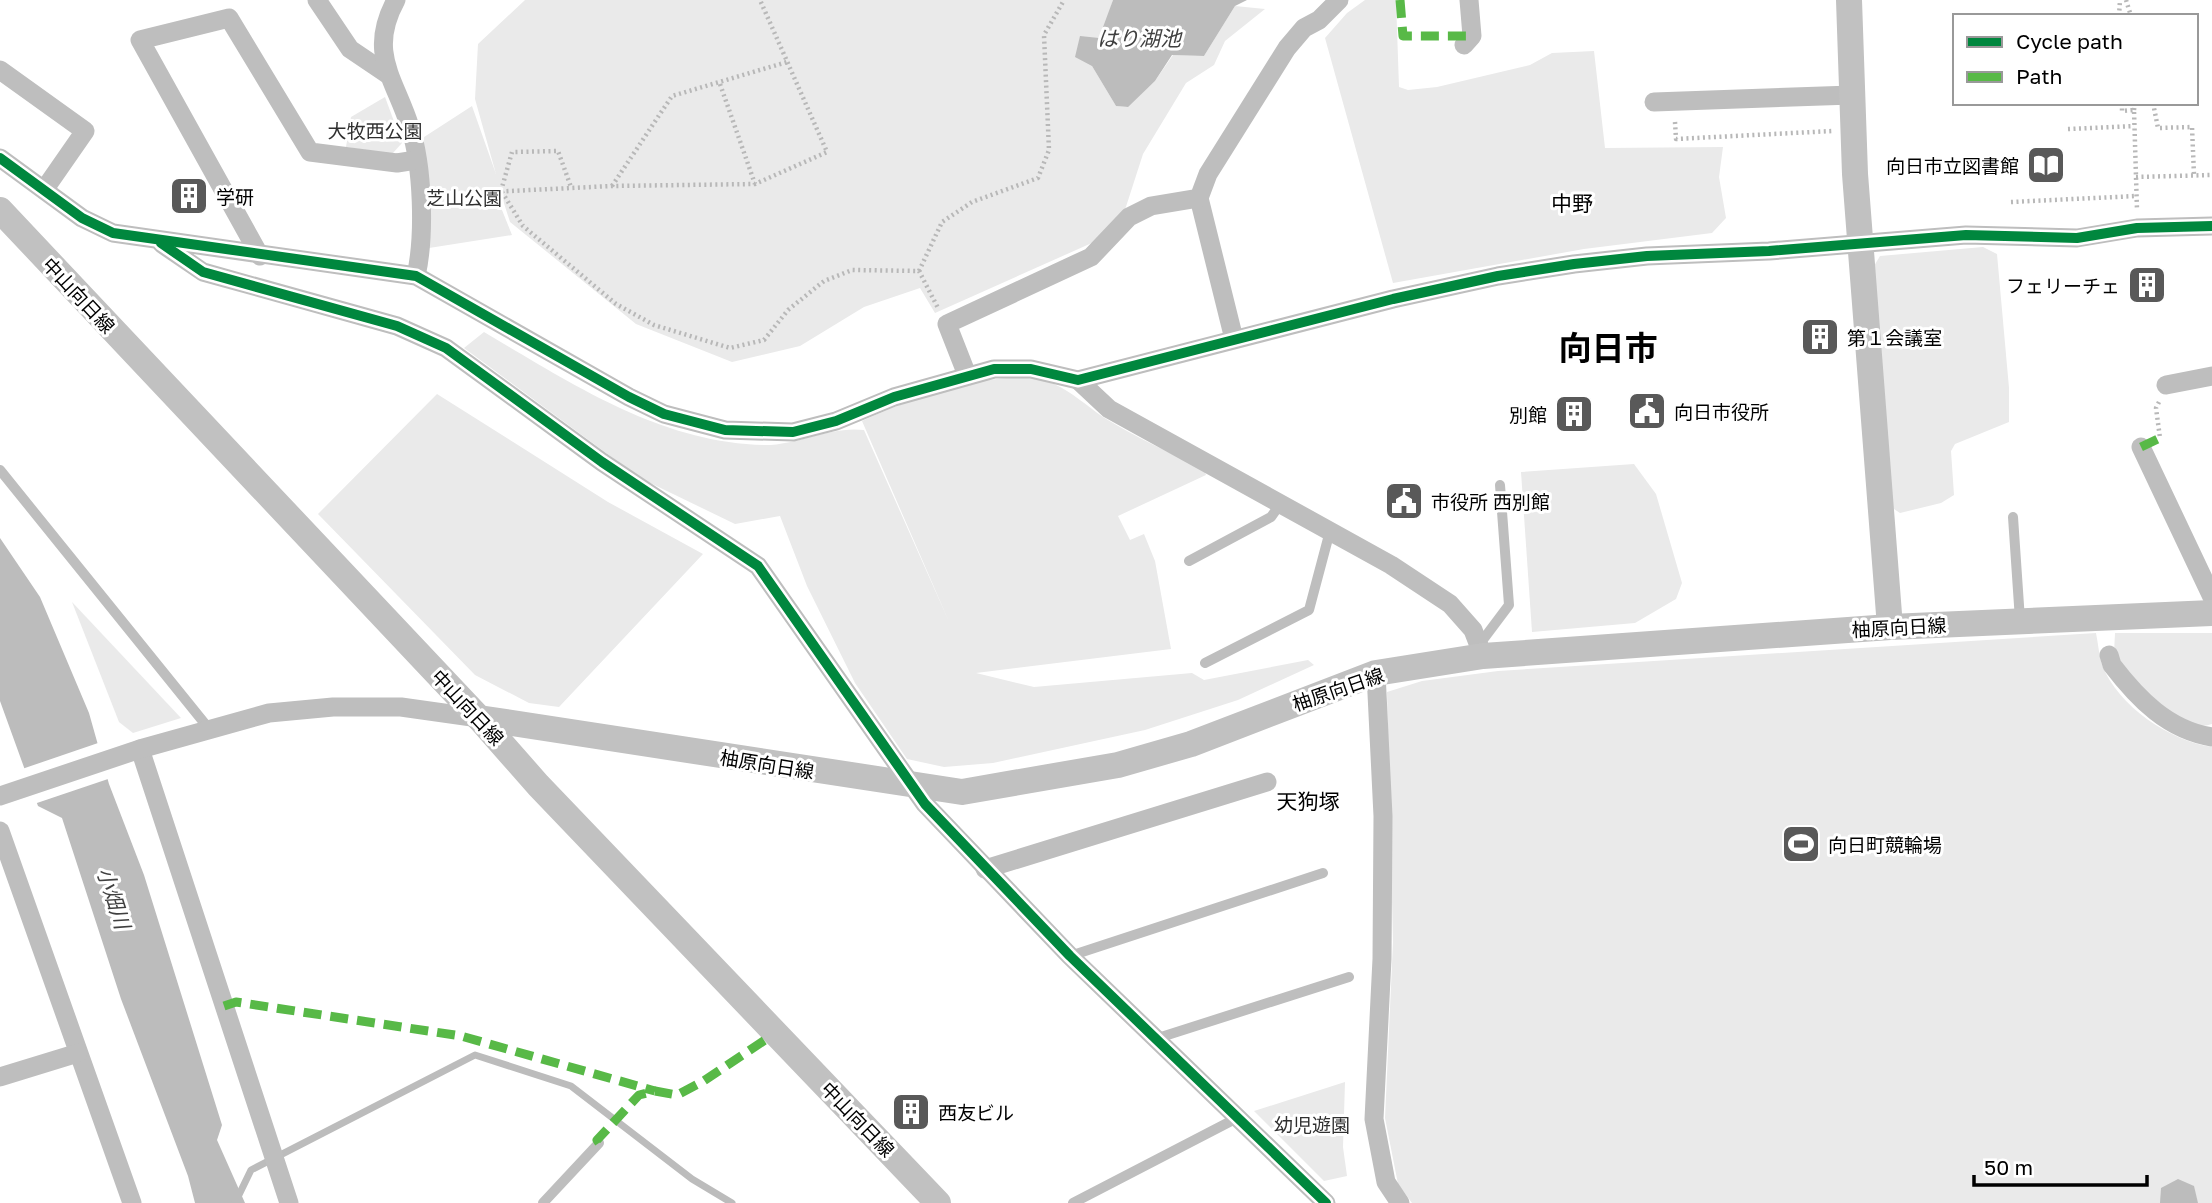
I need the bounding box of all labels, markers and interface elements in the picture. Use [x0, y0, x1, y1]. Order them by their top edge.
legend [1953, 14, 2198, 105]
water label: はり湖池 [1097, 25, 1183, 51]
text: Cycle path [2016, 28, 2123, 54]
text: Path [2016, 63, 2063, 89]
park label: 大牧西公園 [327, 119, 423, 142]
library icon: 向日市立図書館 [2025, 144, 2067, 186]
place label: 向日市立図書館 [1886, 154, 2019, 177]
building icon: 学研 [168, 175, 210, 217]
place label: 学研 [216, 185, 254, 208]
park label: 芝山公園 [426, 186, 502, 209]
district label: 中野 [1551, 190, 1593, 216]
street label: 中山向日線 [38, 252, 120, 338]
building icon: フェリーチェ [2126, 264, 2168, 306]
place label: フェリーチェ [2006, 274, 2120, 297]
building icon: 第１会議室 [1799, 316, 1841, 358]
place label: 第１会議室 [1847, 326, 1942, 349]
district label: 向日市 [1559, 328, 1658, 367]
public building icon: 向日市役所 [1626, 390, 1668, 432]
building icon: 別館 [1553, 393, 1595, 435]
place label: 向日市役所 [1674, 400, 1769, 423]
place label: 別館 [1509, 403, 1547, 426]
public building icon: 市役所 西別館 [1383, 480, 1425, 522]
place label: 市役所 西別館 [1431, 490, 1550, 513]
street label: 柚原向日線 [1851, 613, 1947, 641]
street label: 柚原向日線 [1289, 663, 1387, 715]
street label: 中山向日線 [427, 664, 509, 750]
street label: 柚原向日線 [718, 745, 816, 783]
district label: 天狗塚 [1277, 788, 1340, 814]
sports icon: 向日町競輪場 [1780, 823, 1822, 865]
place label: 向日町競輪場 [1828, 833, 1942, 856]
water label: 小畑川 [92, 864, 137, 934]
street label: 中山向日線 [817, 1077, 899, 1161]
building icon: 西友ビル [890, 1091, 932, 1133]
place label: 西友ビル [938, 1101, 1014, 1124]
park label: 幼児遊園 [1274, 1113, 1350, 1136]
scale bar [1974, 1144, 2147, 1188]
text: 50 m [1984, 1154, 2033, 1180]

